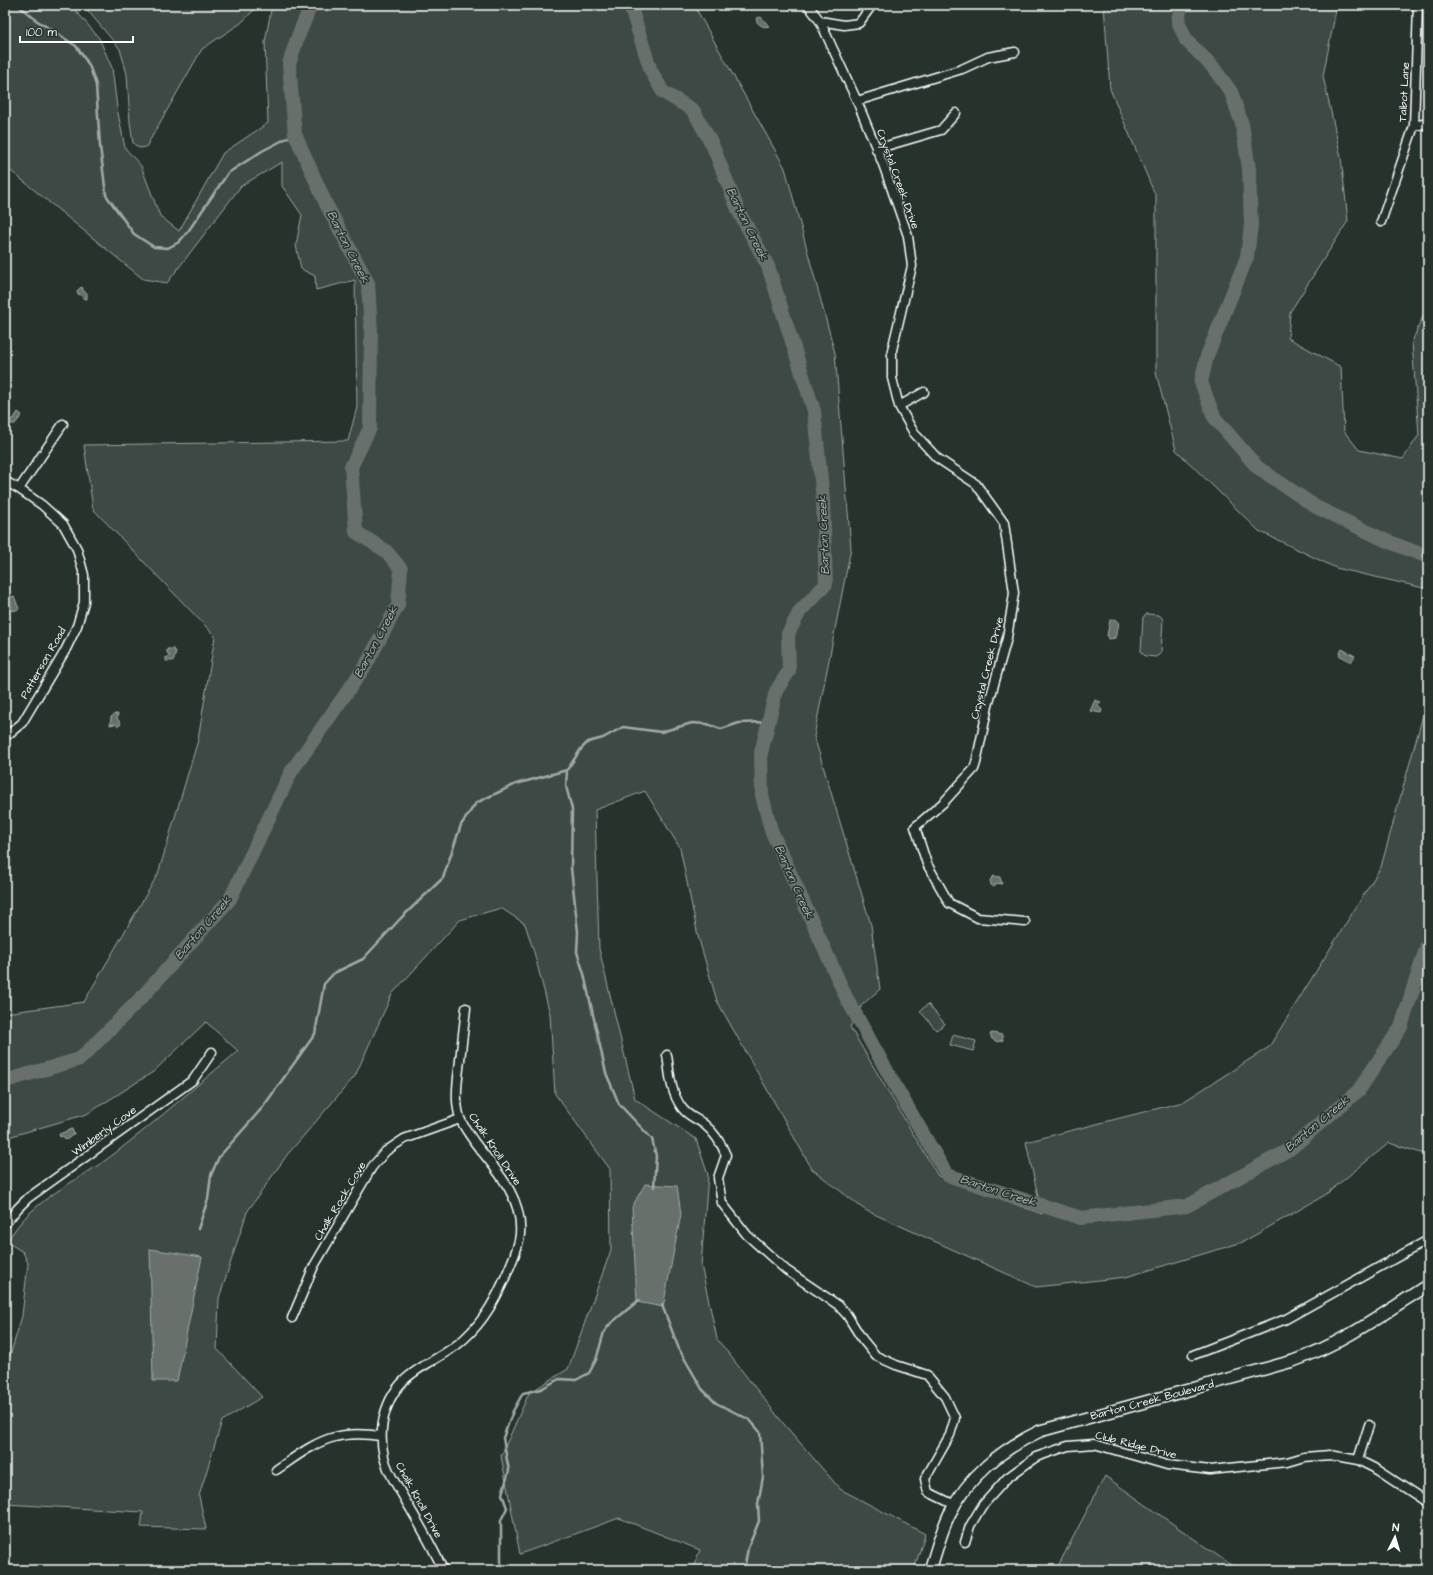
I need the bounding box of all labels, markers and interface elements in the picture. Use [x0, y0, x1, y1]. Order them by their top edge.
scale bar [20, 18, 133, 44]
text: 100 m [26, 24, 57, 41]
street label: Talbot Lane [1395, 62, 1413, 122]
street label: Crystal Creek Drive [872, 127, 923, 231]
water label: Barton Creek [722, 185, 772, 264]
water label: Barton Creek [322, 208, 374, 287]
water label: Barton Creek [814, 495, 834, 575]
water label: Barton Creek [350, 603, 402, 681]
street label: Crystal Creek Drive [967, 615, 1008, 721]
street label: Patterson Road [16, 624, 70, 702]
water label: Barton Creek [770, 842, 818, 922]
water label: Barton Creek [171, 892, 236, 963]
water label: Barton Creek [1281, 1092, 1353, 1156]
street label: Wimberly Cove [69, 1102, 140, 1160]
street label: Chalk Knoll Drive [465, 1110, 525, 1188]
street label: Chalk Rock Cove [311, 1159, 369, 1243]
water label: Barton Creek [958, 1171, 1039, 1212]
street label: Barton Creek Boulevard [1089, 1376, 1216, 1424]
street label: Club Ridge Drive [1093, 1428, 1178, 1463]
street label: Chalk Knoll Drive [392, 1459, 446, 1541]
north arrow [1375, 1517, 1415, 1557]
text: N [1392, 1520, 1400, 1535]

